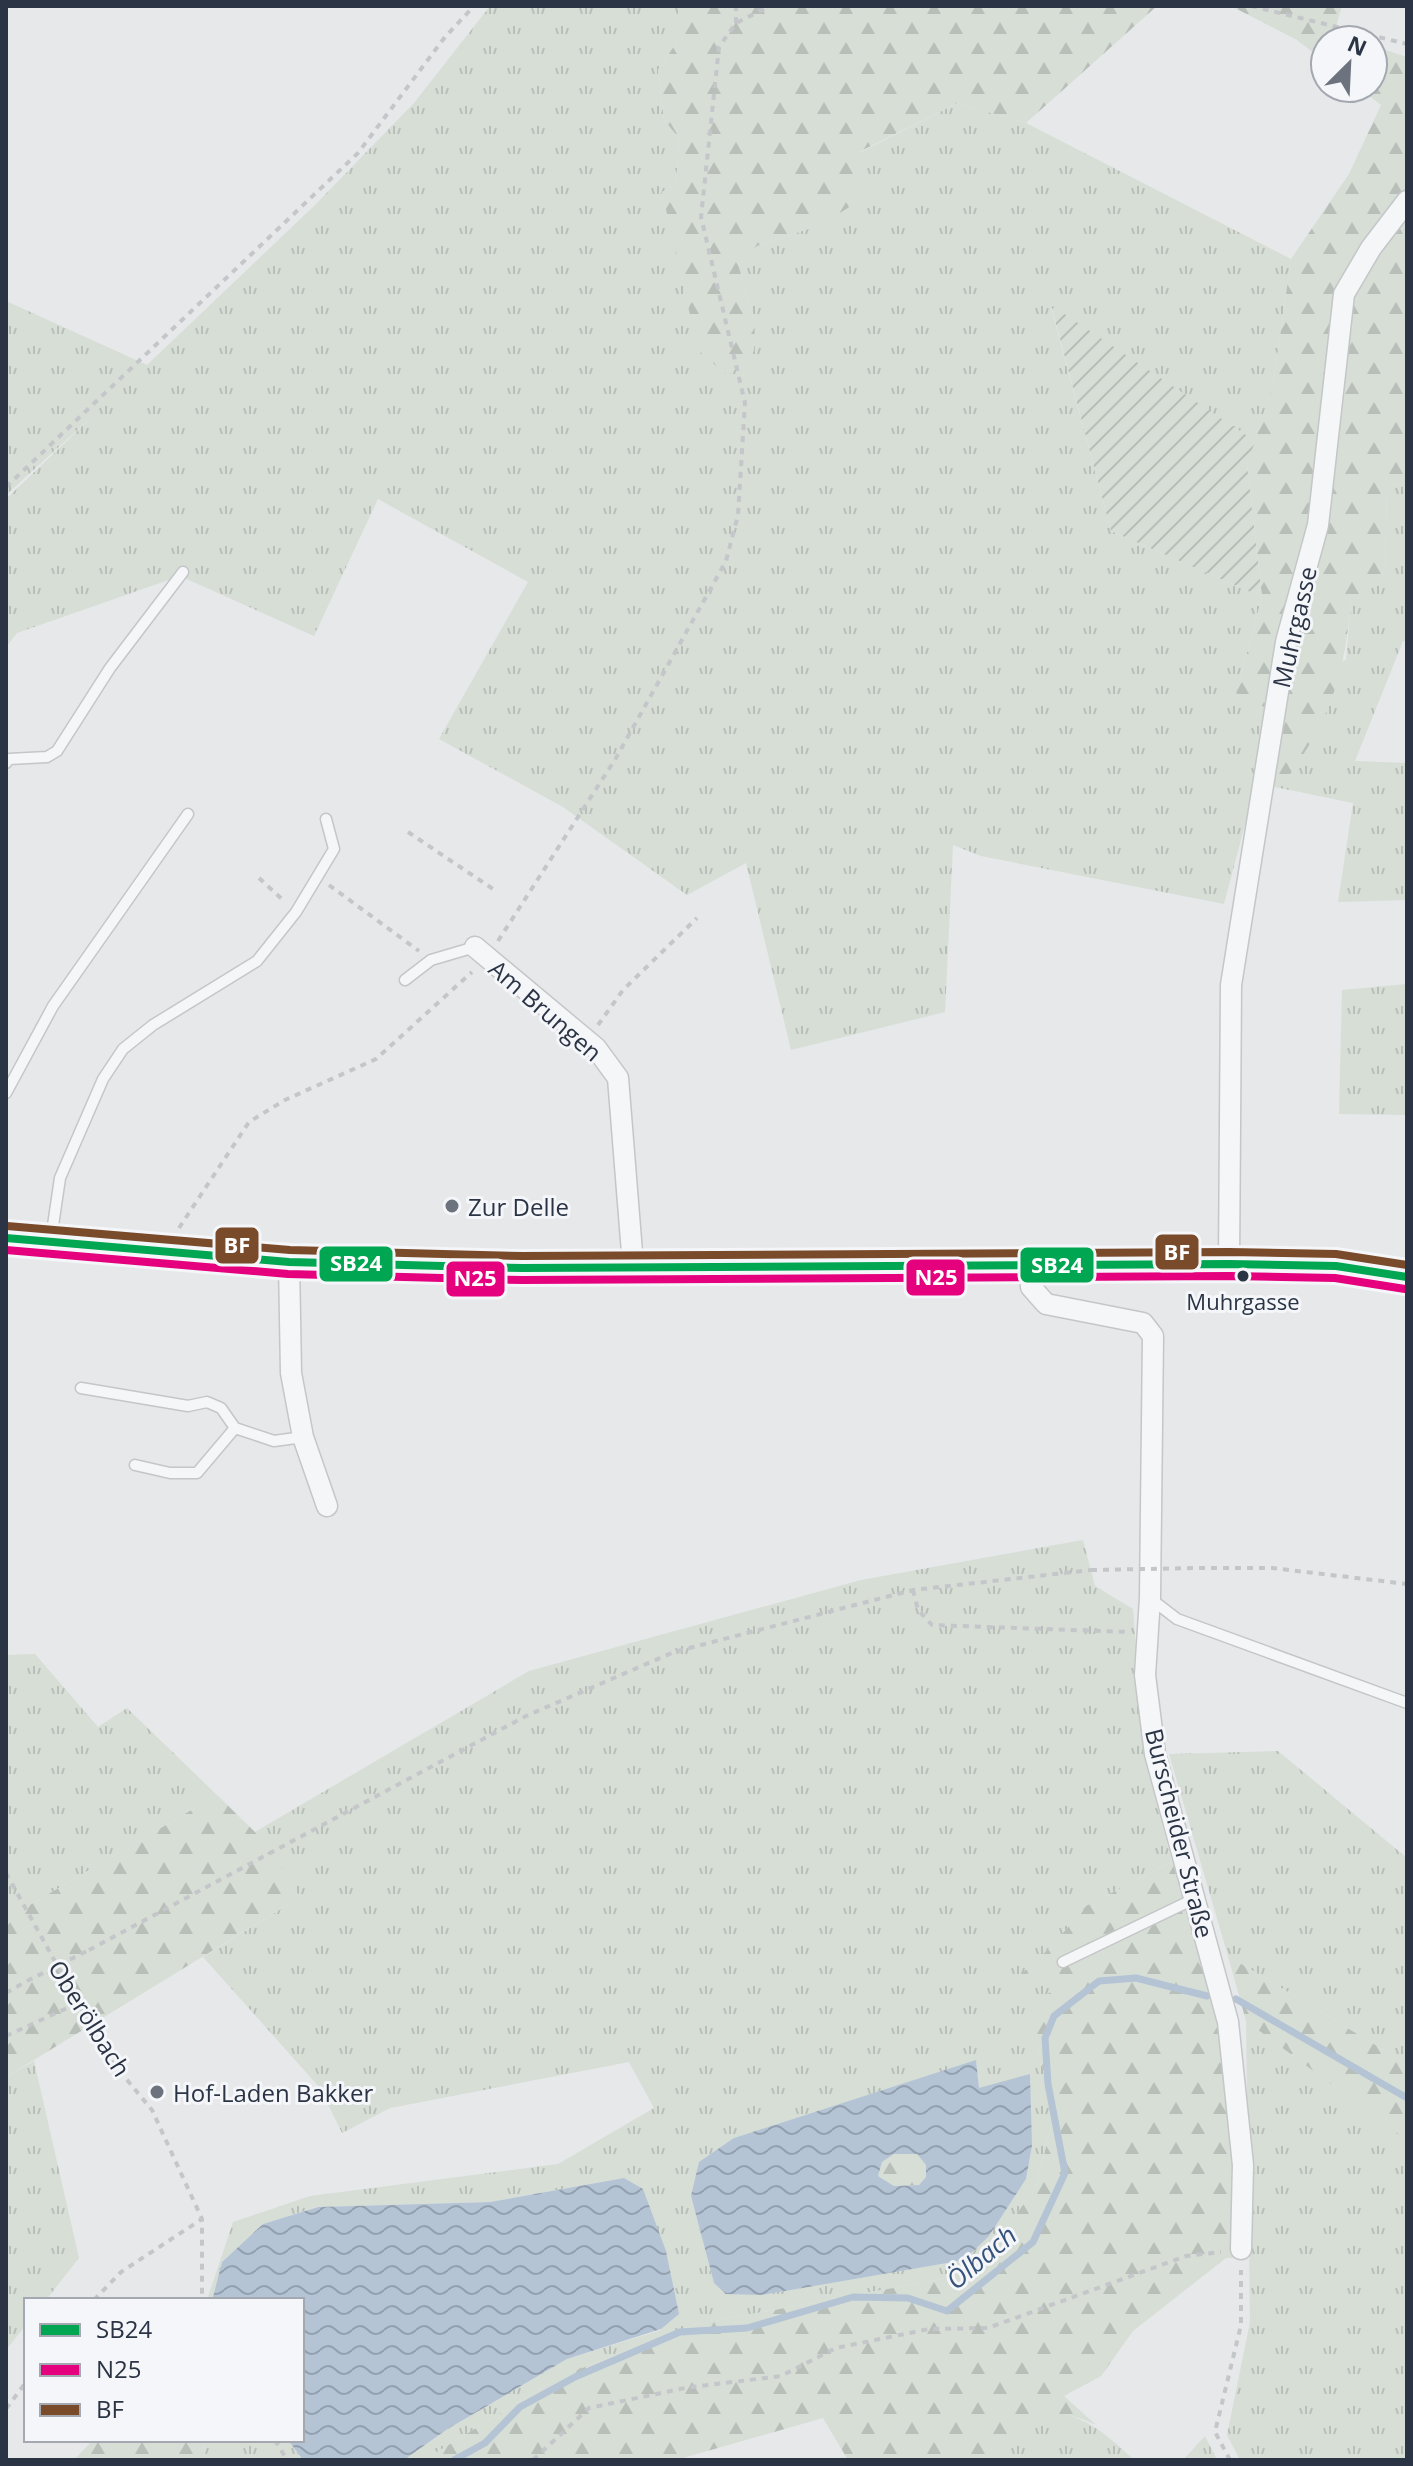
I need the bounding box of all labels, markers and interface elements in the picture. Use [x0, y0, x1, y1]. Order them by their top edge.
north arrow [1309, 24, 1389, 104]
text: N [1343, 27, 1372, 62]
street label: Muhrgasse [1264, 563, 1324, 691]
street label: Am Brungen [482, 952, 610, 1068]
place label: Zur Delle [468, 1190, 569, 1223]
marker: Zur Delle [443, 1197, 461, 1215]
line badge: BF [214, 1226, 260, 1265]
text: BF [224, 1229, 250, 1259]
line badge: BF [1154, 1233, 1200, 1271]
text: BF [1164, 1236, 1190, 1266]
line badge: SB24 [318, 1245, 394, 1283]
line badge: SB24 [1019, 1246, 1095, 1284]
text: SB24 [330, 1247, 382, 1277]
text: SB24 [1031, 1249, 1083, 1279]
line badge: N25 [905, 1258, 966, 1297]
line badge: N25 [445, 1260, 506, 1298]
text: N25 [914, 1261, 958, 1291]
text: N25 [453, 1262, 497, 1292]
marker: Muhrgasse [1235, 1268, 1251, 1284]
place label: Muhrgasse [1186, 1286, 1300, 1316]
street label: Burscheider Straße [1138, 1725, 1222, 1941]
street label: Oberölbach [41, 1954, 139, 2082]
place label: Hof-Laden Bakker [173, 2076, 373, 2109]
marker: Hof-Laden Bakker [148, 2083, 166, 2101]
water label: Ölbach [938, 2217, 1024, 2297]
legend [24, 2298, 304, 2442]
text: SB24 [96, 2312, 152, 2345]
text: N25 [96, 2352, 142, 2385]
text: BF [96, 2392, 124, 2425]

